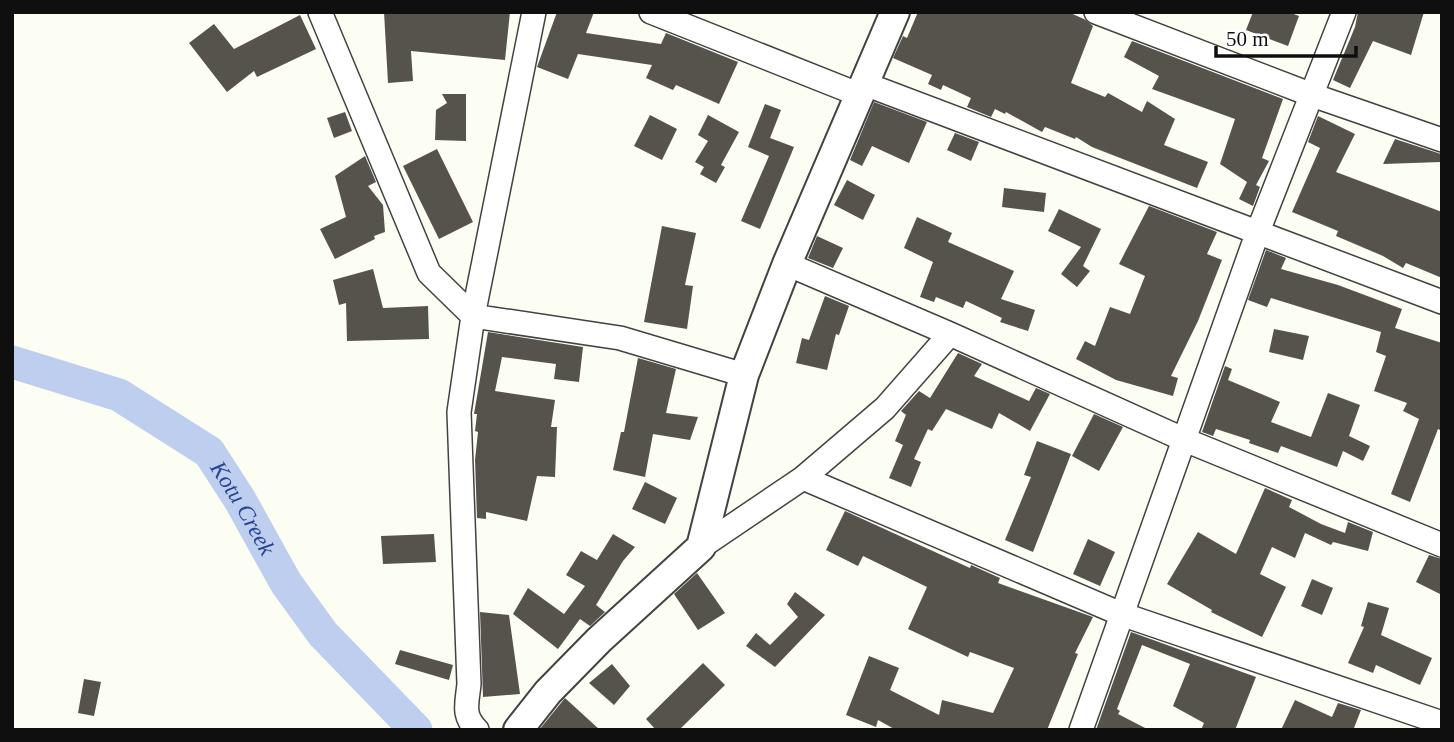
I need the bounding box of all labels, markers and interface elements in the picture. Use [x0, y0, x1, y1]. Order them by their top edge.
scale bar [1216, 14, 1356, 58]
text: 50 m [1226, 27, 1269, 51]
water label: Kotu Creek [205, 456, 280, 560]

